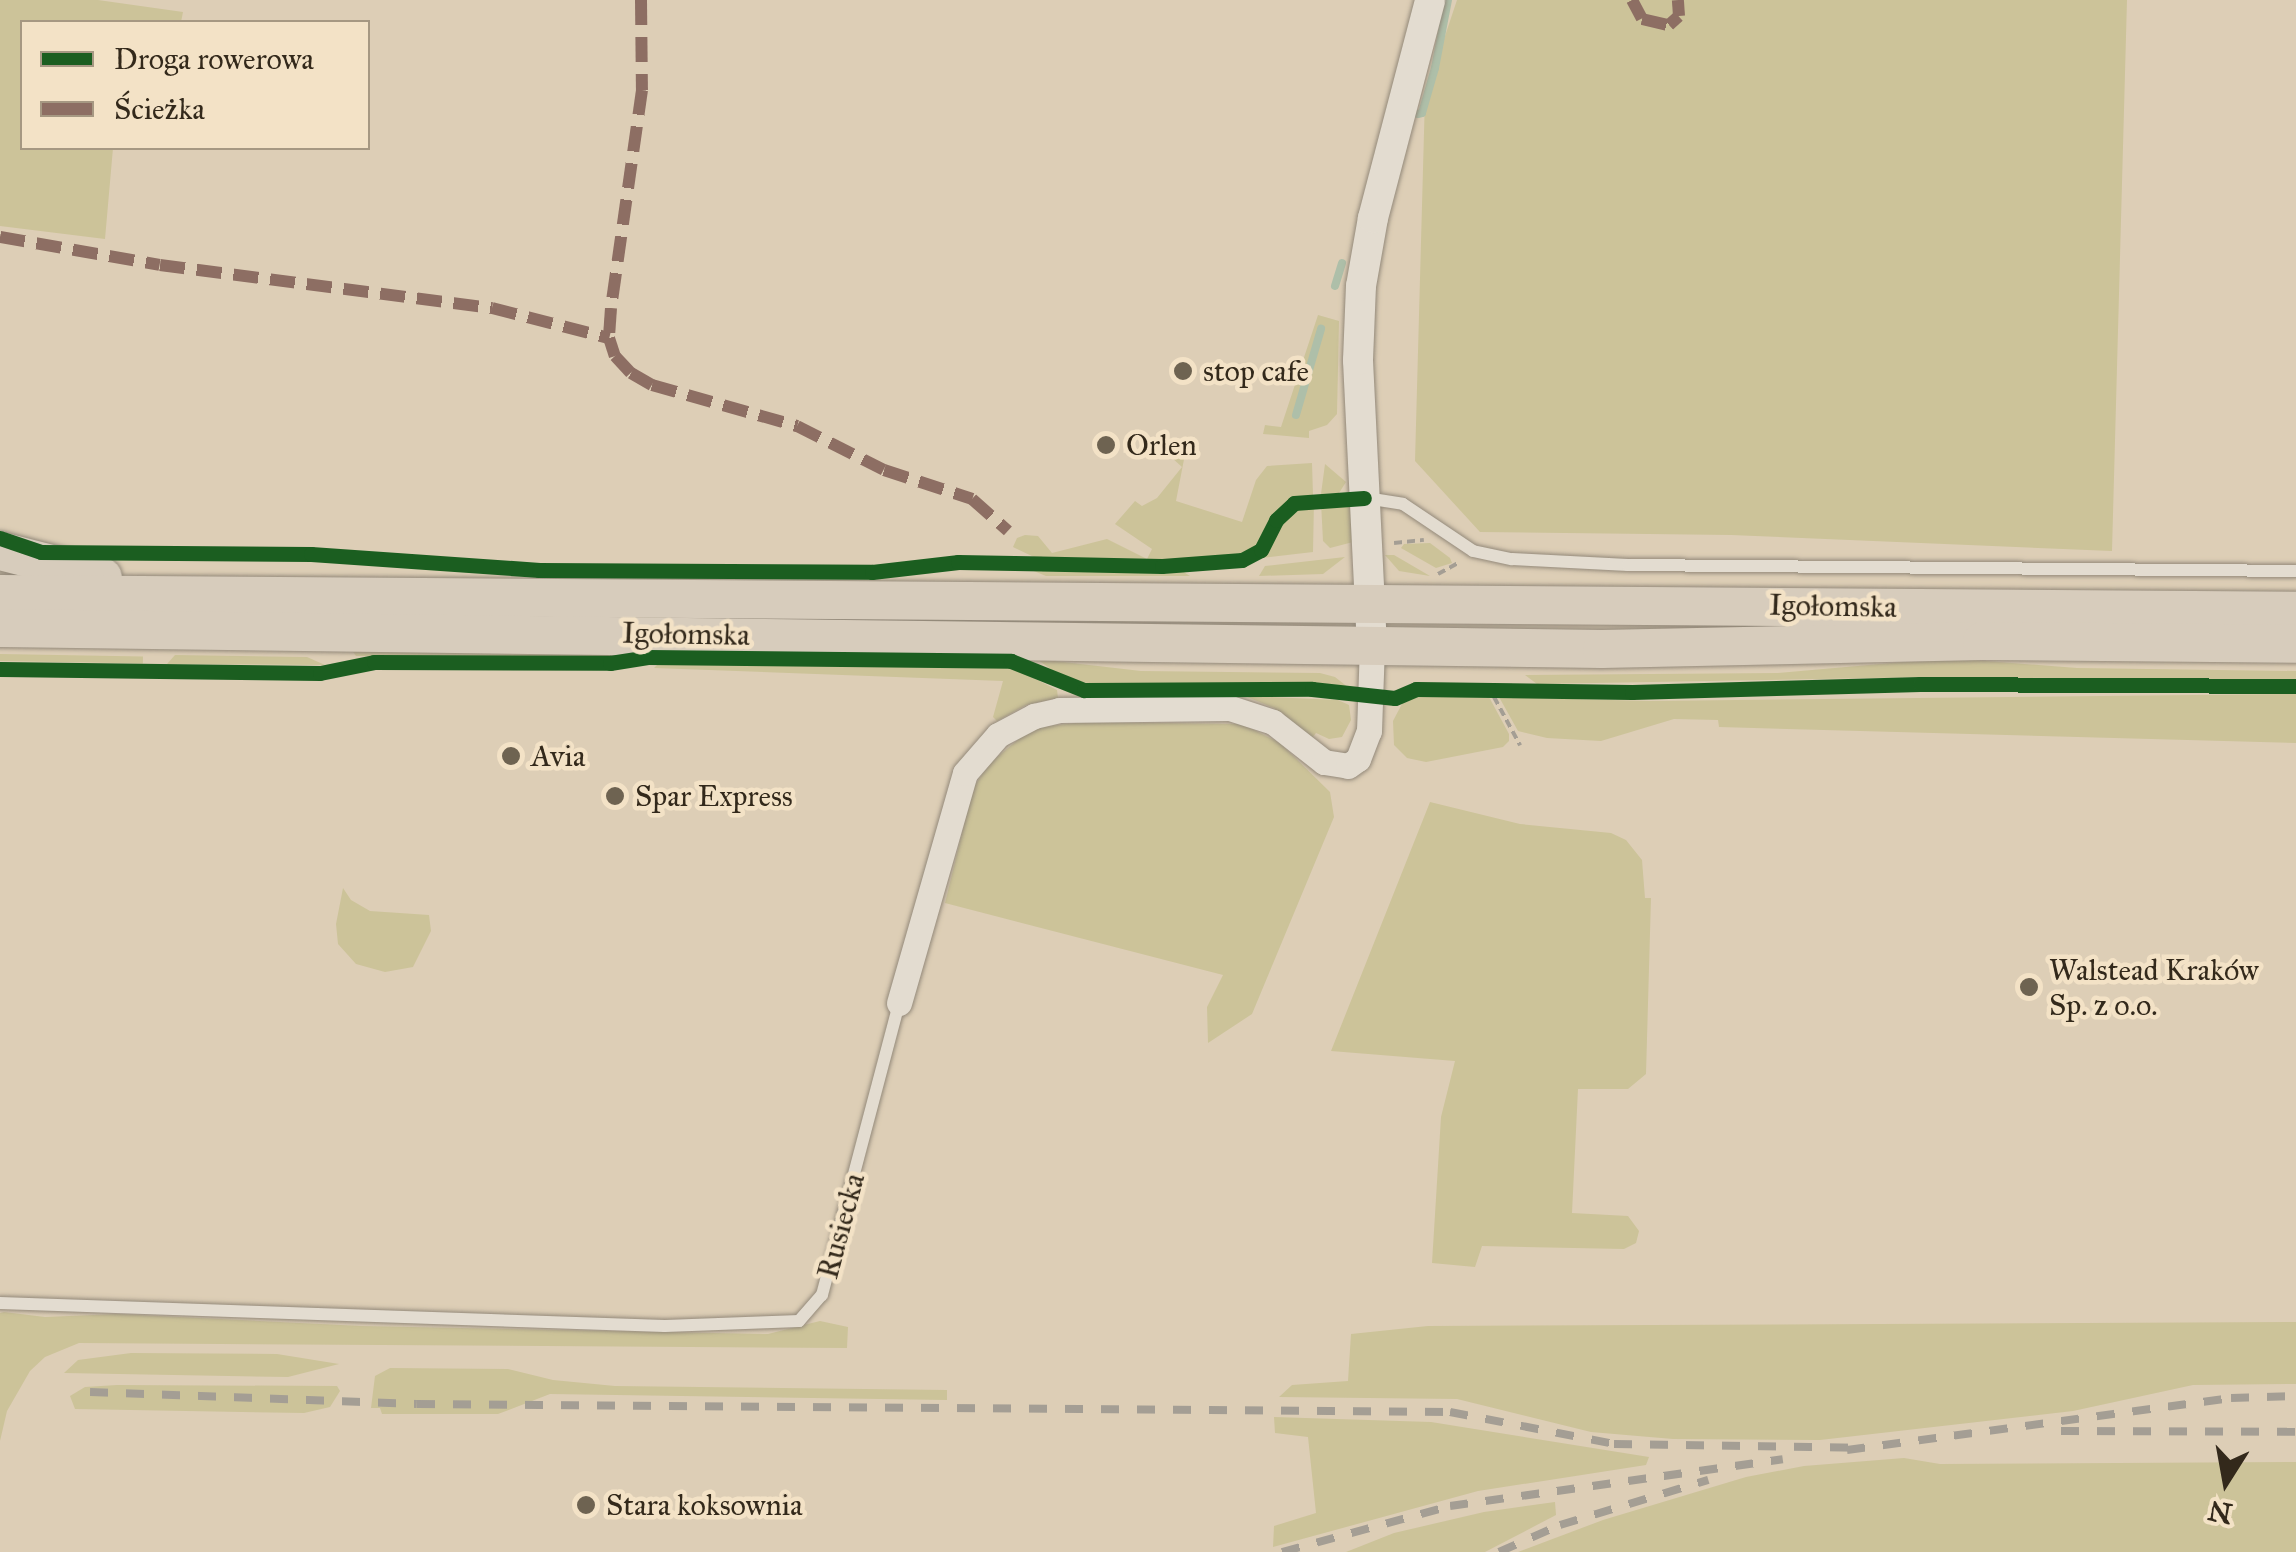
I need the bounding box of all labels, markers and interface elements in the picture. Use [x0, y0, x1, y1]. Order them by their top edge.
legend [20, 20, 370, 150]
text: Droga rowerowa [114, 41, 314, 77]
text: Ścieżka [114, 91, 205, 127]
place label: stop cafe [1203, 353, 1309, 389]
marker: stop cafe [1172, 360, 1194, 382]
place label: Orlen [1126, 427, 1197, 463]
marker: Orlen [1095, 434, 1117, 456]
street label: Igołomska [1769, 587, 1897, 625]
street label: Igołomska [622, 615, 750, 653]
place label: Avia [531, 738, 585, 774]
marker: Avia [500, 745, 522, 767]
place label: Spar Express [635, 778, 793, 814]
marker: Spar Express [604, 785, 626, 807]
place label: Walstead Kraków Sp. z o.o. [2049, 952, 2259, 1022]
marker: Walstead Kraków Sp. z o.o. [2018, 976, 2040, 998]
street label: Rusiecka [810, 1169, 872, 1283]
north arrow [2176, 1432, 2276, 1532]
place label: Stara koksownia [606, 1487, 803, 1523]
text: N [2205, 1492, 2235, 1531]
marker: Stara koksownia [575, 1494, 597, 1516]

